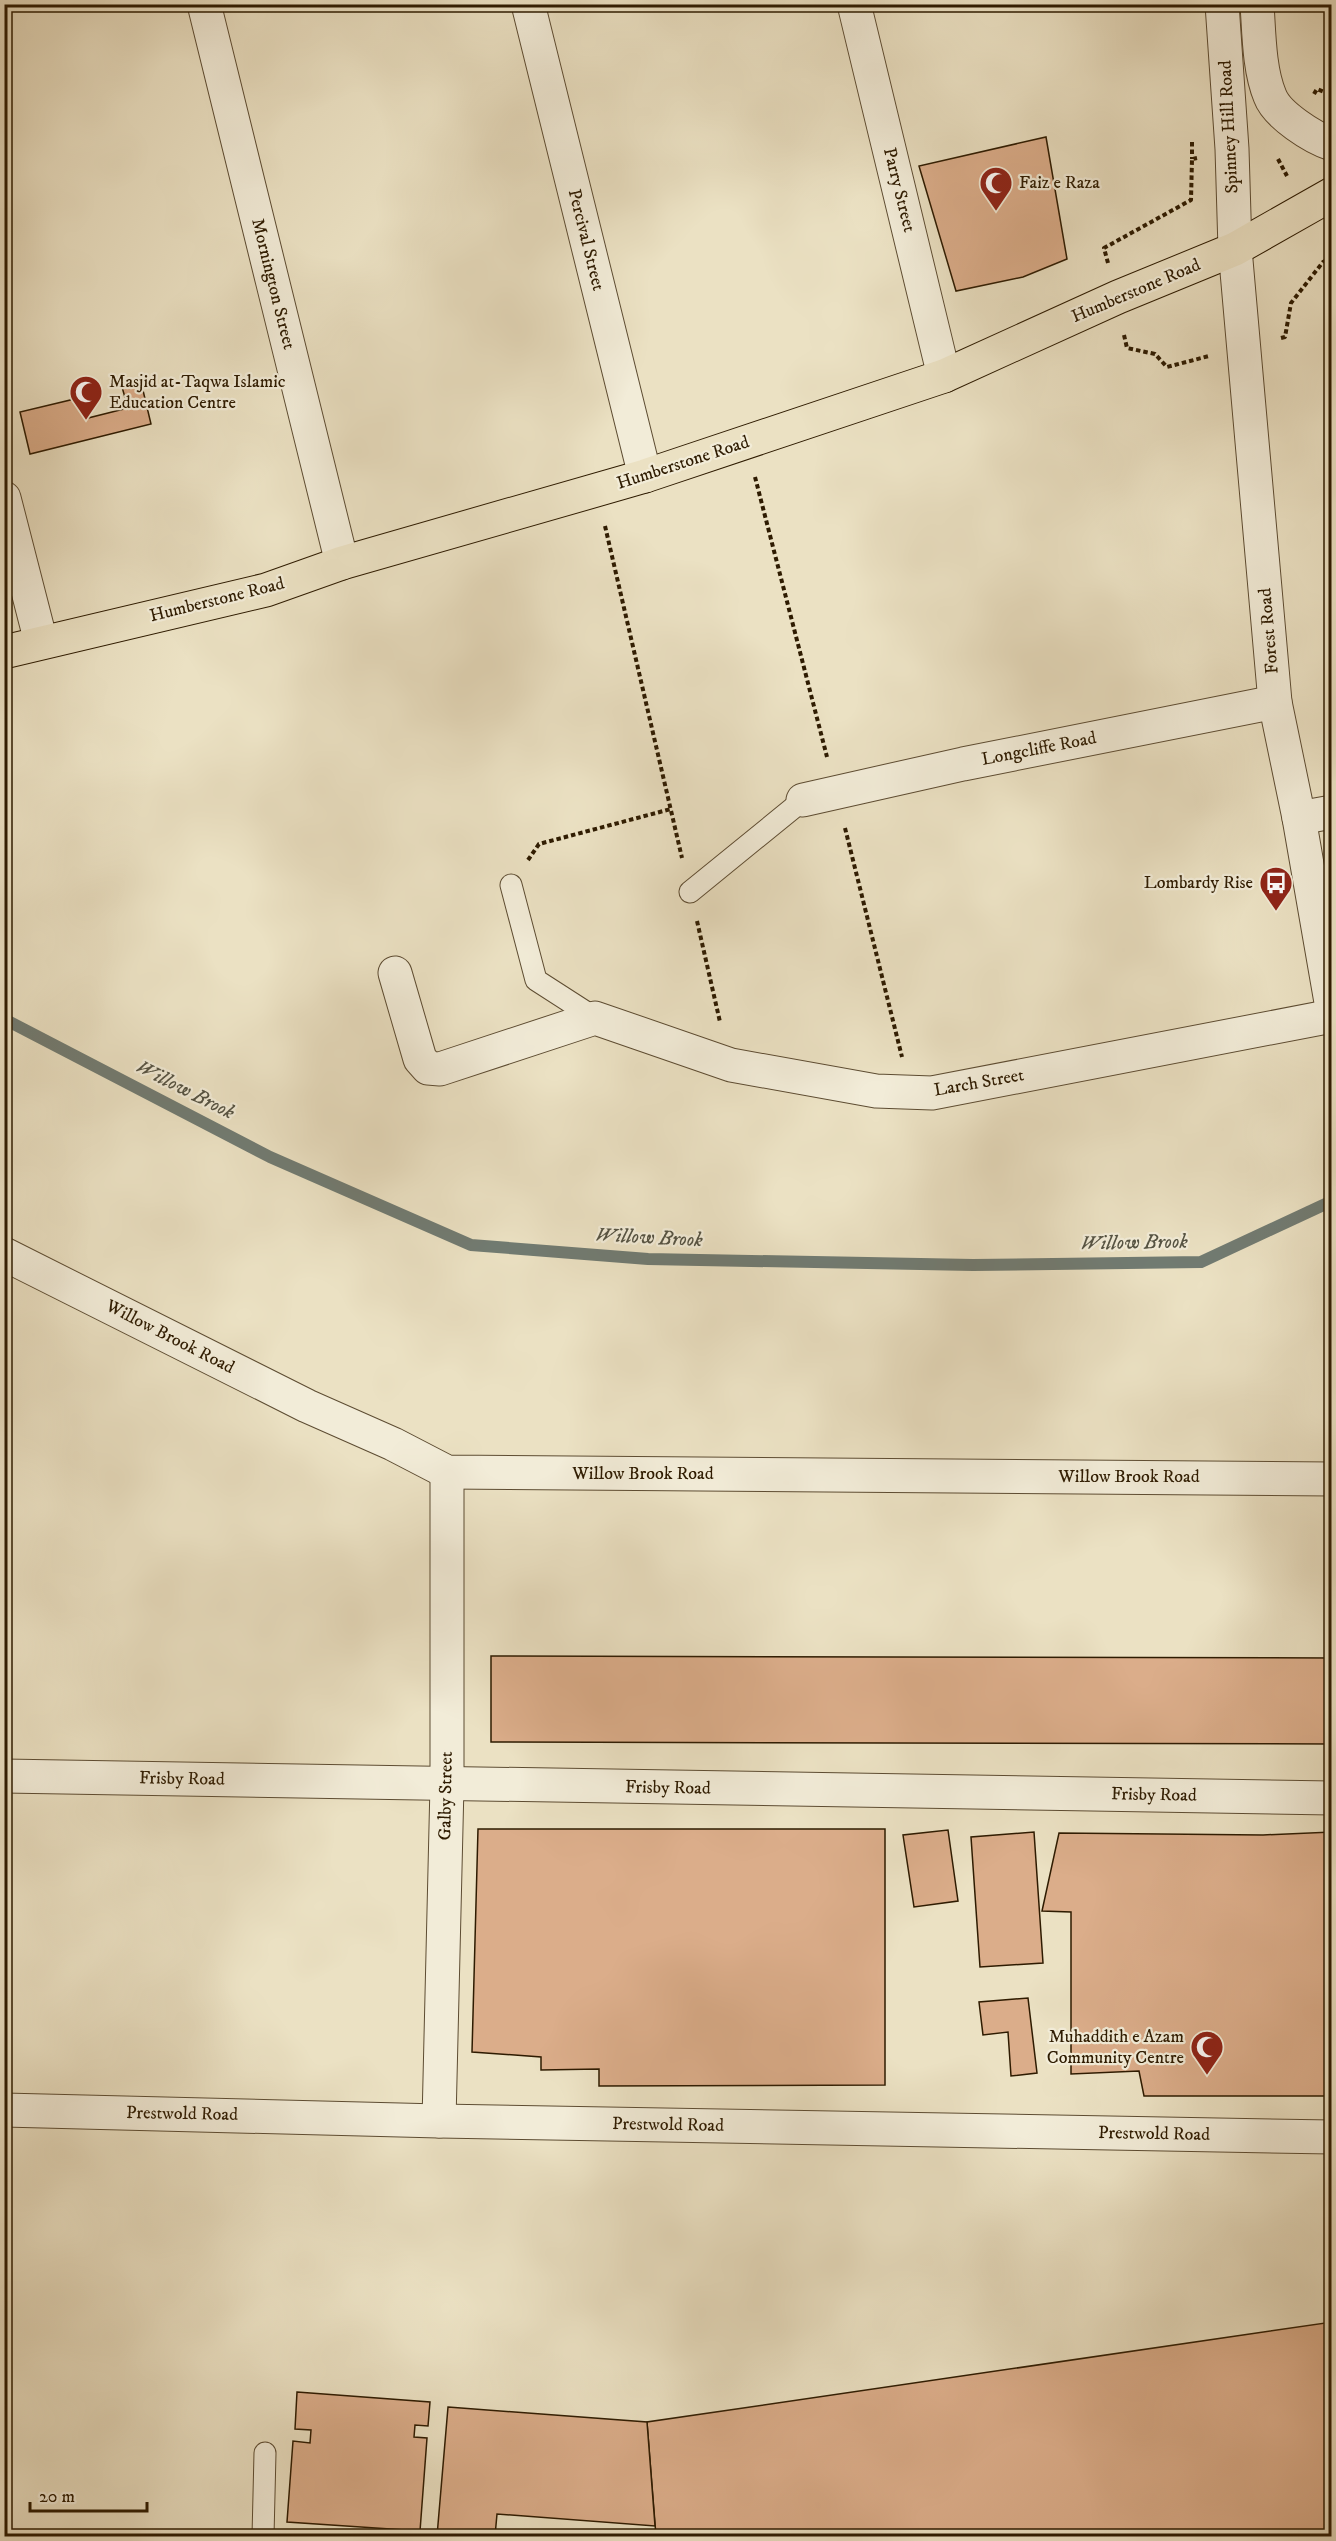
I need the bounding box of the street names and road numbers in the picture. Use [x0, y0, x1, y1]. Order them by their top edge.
street label: Spinney Hill Road [1215, 60, 1243, 194]
street label: Parry Street [878, 145, 920, 235]
street label: Percival Street [563, 187, 609, 293]
street label: Mornington Street [246, 216, 300, 352]
street label: Humberstone Road [1068, 254, 1204, 328]
street label: Humberstone Road [614, 431, 752, 495]
street label: Humberstone Road [147, 573, 287, 627]
street label: Forest Road [1254, 587, 1284, 675]
street label: Longcliffe Road [980, 727, 1098, 771]
street label: Larch Street [932, 1064, 1026, 1102]
street label: Willow Brook Road [101, 1295, 238, 1379]
street label: Willow Brook Road [571, 1463, 714, 1485]
street label: Willow Brook Road [1057, 1466, 1200, 1488]
street label: Galby Street [434, 1751, 458, 1841]
street label: Frisby Road [139, 1767, 225, 1791]
street label: Frisby Road [625, 1776, 711, 1800]
street label: Frisby Road [1111, 1783, 1197, 1807]
street label: Prestwold Road [126, 2102, 238, 2126]
street label: Prestwold Road [612, 2113, 724, 2137]
street label: Prestwold Road [1098, 2122, 1210, 2146]

